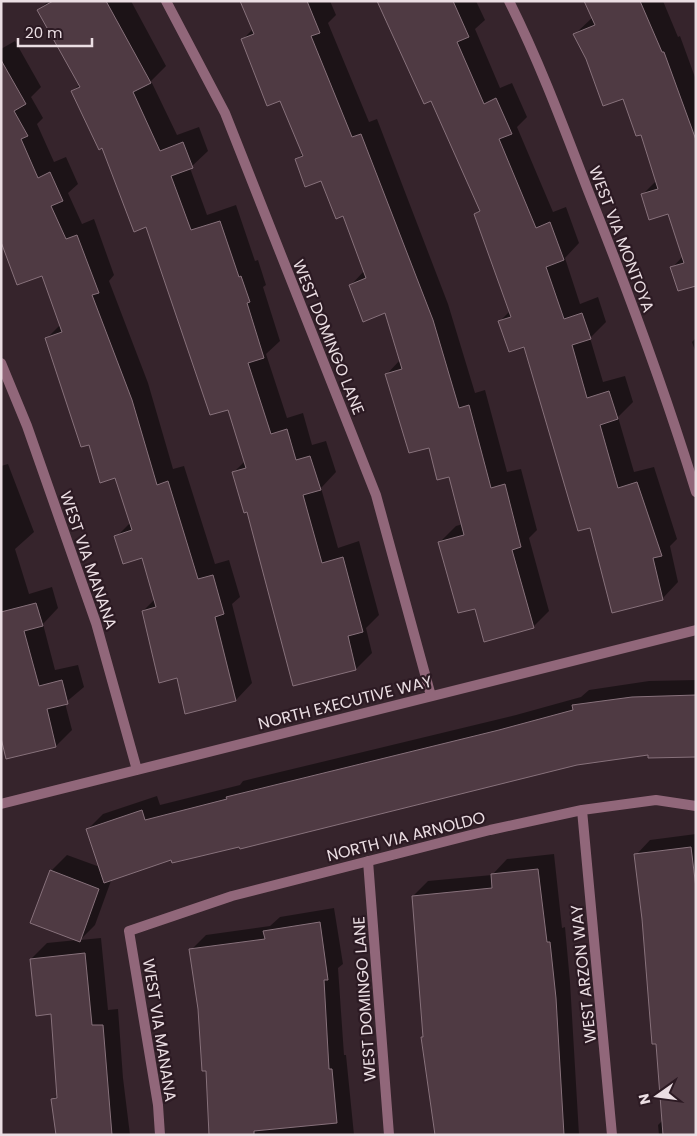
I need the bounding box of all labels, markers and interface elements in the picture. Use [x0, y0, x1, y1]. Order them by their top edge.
scale bar [18, 15, 91, 47]
text: 20 m [25, 22, 63, 43]
street label: WEST VIA MONTOYA [583, 163, 660, 316]
street label: WEST DOMINGO LANE [287, 256, 370, 418]
street label: WEST VIA MANANA [54, 488, 123, 632]
street label: NORTH EXECUTIVE WAY [256, 670, 435, 735]
street label: NORTH VIA ARNOLDO [325, 806, 488, 867]
street label: WEST ARZON WAY [565, 903, 602, 1044]
street label: WEST DOMINGO LANE [347, 916, 382, 1082]
street label: WEST VIA MANANA [137, 957, 182, 1103]
north arrow [632, 1071, 682, 1121]
text: N [633, 1092, 655, 1107]

